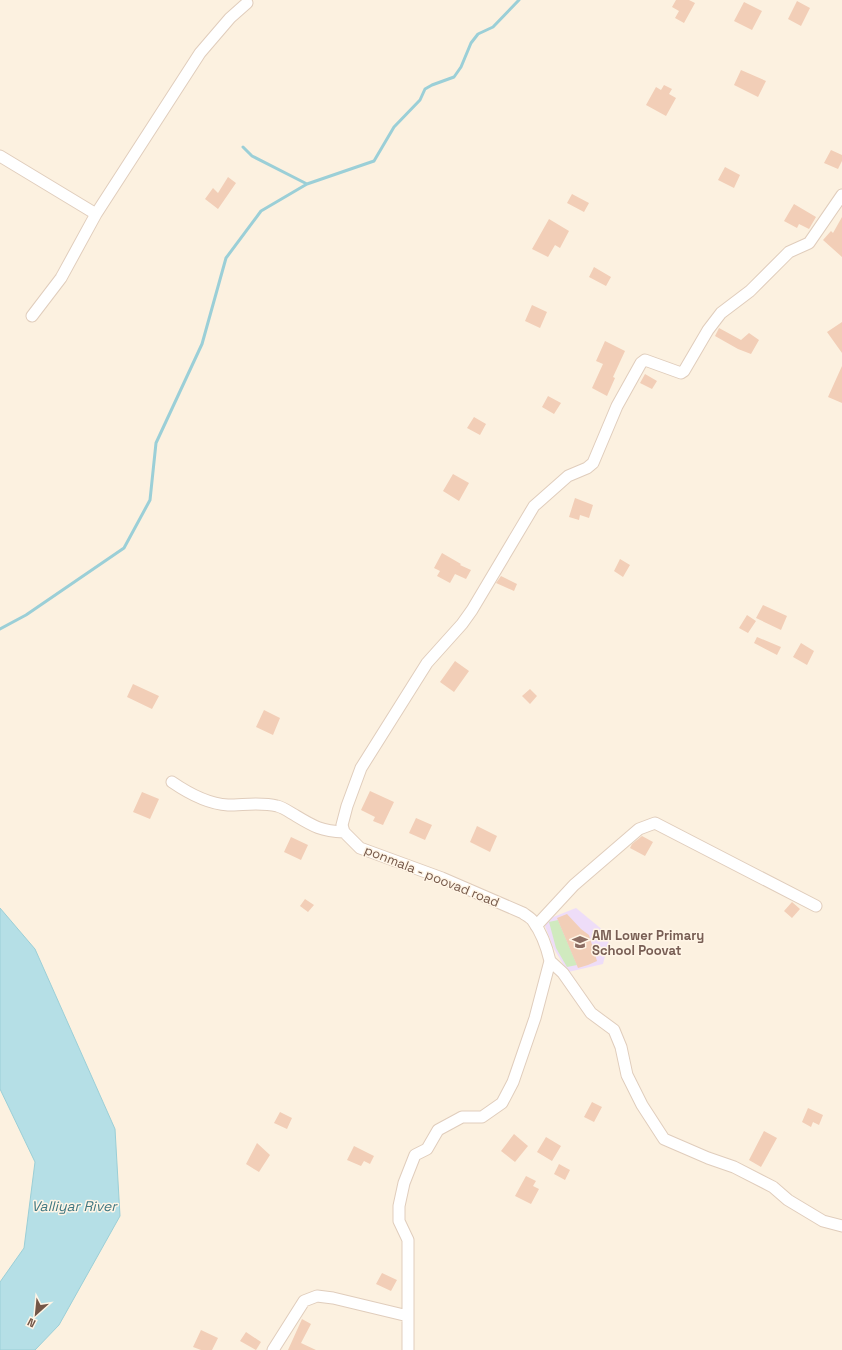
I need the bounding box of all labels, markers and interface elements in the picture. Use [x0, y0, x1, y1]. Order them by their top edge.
street label: ponmala - poovad road [362, 841, 502, 911]
place label: AM Lower Primary School Poovat [592, 927, 704, 959]
school or university icon: AM Lower Primary School Poovat [571, 933, 589, 951]
water label: Valliyar River [31, 1197, 118, 1215]
north arrow [16, 1294, 56, 1334]
text: N [25, 1315, 38, 1331]

